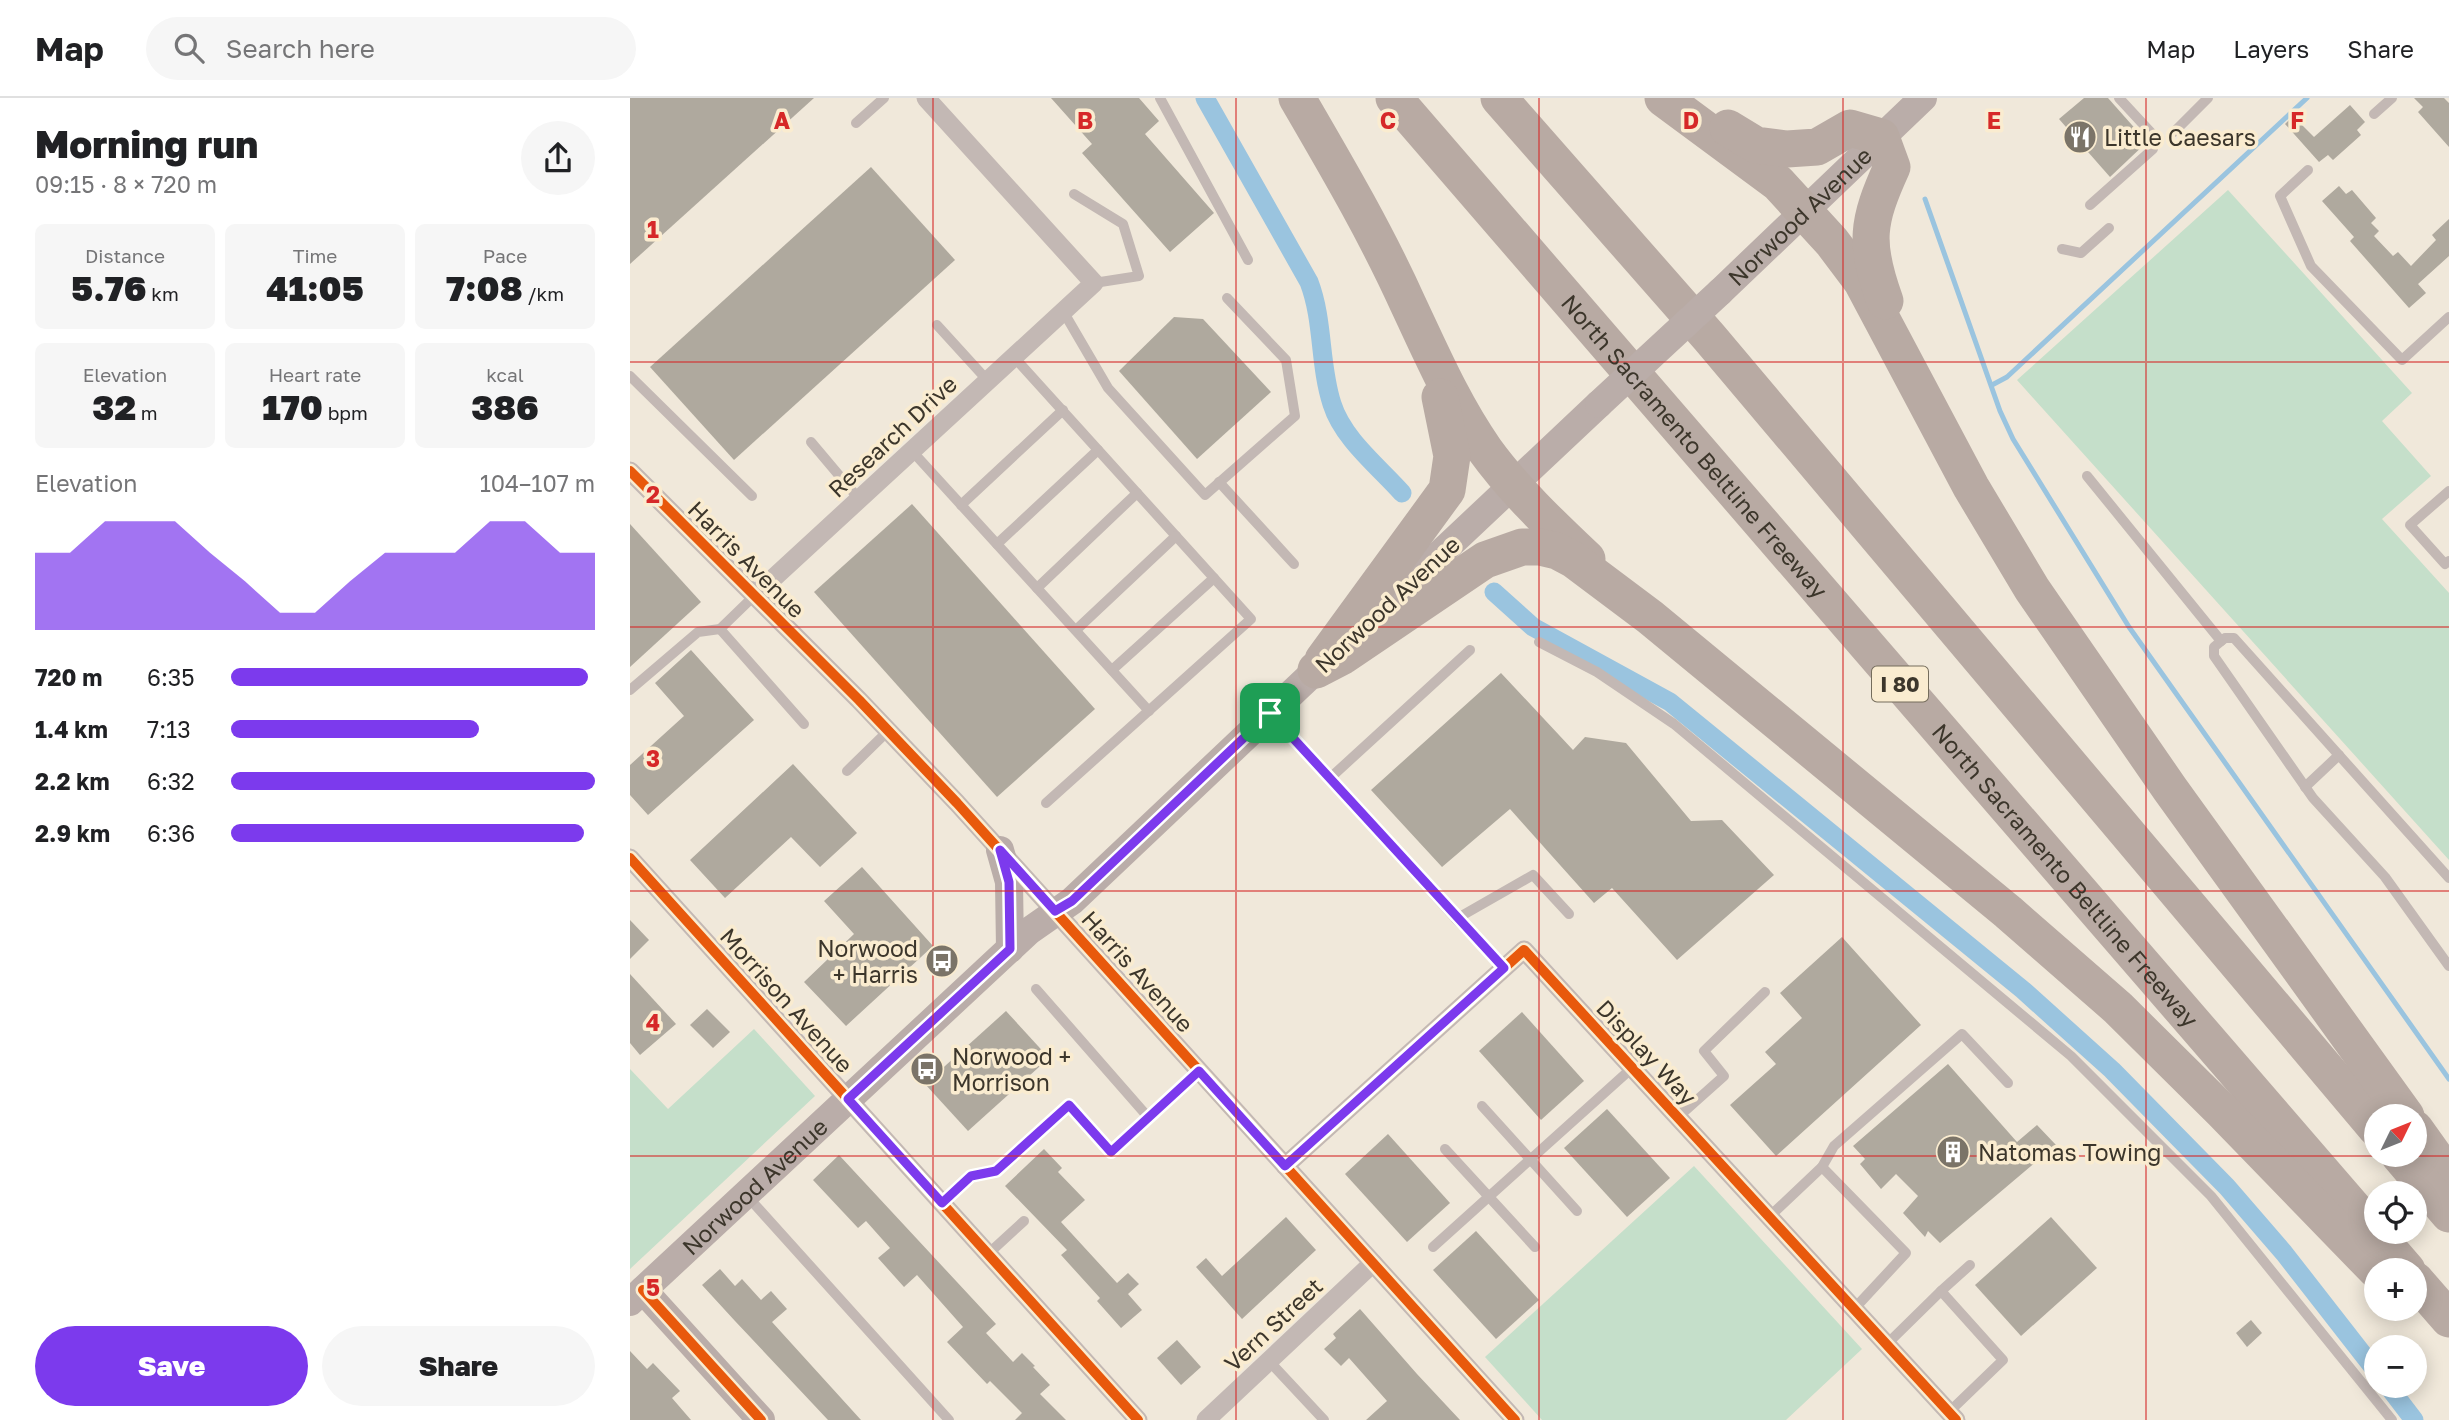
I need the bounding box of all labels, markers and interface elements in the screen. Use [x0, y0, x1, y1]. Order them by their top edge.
search box [146, 17, 636, 80]
text: Map [35, 29, 104, 68]
icon: search [170, 29, 208, 67]
text: Search here [226, 33, 375, 64]
text: Map [2146, 34, 2195, 63]
text: Layers [2233, 34, 2309, 63]
text: Share [2347, 34, 2414, 63]
text: A [774, 106, 791, 134]
text: B [1077, 106, 1093, 134]
text: C [1380, 106, 1396, 134]
text: D [1683, 106, 1699, 134]
text: E [1987, 106, 2001, 134]
text: F [2290, 106, 2304, 134]
restaurant icon: Little Caesars [2061, 118, 2099, 156]
text: Morning run [35, 121, 258, 166]
button: share [521, 121, 595, 195]
place label: Little Caesars [2104, 123, 2256, 151]
street label: Norwood Avenue [1722, 141, 1877, 291]
text: 09:15 · 8 × 720 m [35, 170, 217, 198]
text: 1 [647, 215, 659, 243]
text: Distance [85, 244, 165, 267]
text: Time [293, 244, 337, 267]
text: Pace [483, 244, 527, 267]
text: 5.76 [71, 267, 147, 309]
text: 41:05 [266, 267, 364, 309]
text: 7:08 [446, 267, 523, 309]
text: km [147, 282, 179, 305]
text: /km [523, 282, 564, 305]
street label: North Sacramento Beltline Freeway [1556, 288, 1834, 604]
text: Elevation [83, 363, 167, 386]
text: Heart rate [269, 363, 361, 386]
text: kcal [486, 363, 524, 386]
street label: Research Drive [822, 369, 962, 503]
text: 32 [92, 386, 136, 428]
text: 170 [262, 386, 323, 428]
text: 386 [471, 386, 539, 428]
text: m [136, 401, 158, 424]
text: bpm [323, 401, 368, 424]
text: Elevation [35, 469, 137, 497]
text: 104–107 m [480, 469, 595, 497]
text: 2 [646, 480, 660, 508]
street label: Harris Avenue [683, 495, 811, 623]
street label: Norwood Avenue [1309, 530, 1465, 678]
text: 720 m [35, 663, 102, 691]
text: 6:35 [147, 663, 195, 691]
road number: I 80 [1872, 666, 1928, 702]
pin [1240, 683, 1300, 743]
icon: arrive [1251, 694, 1289, 732]
text: 1.4 km [35, 715, 108, 743]
text: 7:13 [147, 715, 191, 743]
street label: North Sacramento Beltline Freeway [1927, 717, 2205, 1033]
text: 3 [646, 744, 660, 772]
text: 2.2 km [35, 767, 110, 795]
text: 6:32 [147, 767, 195, 795]
text: 2.9 km [35, 819, 110, 847]
text: 6:36 [147, 819, 195, 847]
street label: Harris Avenue [1076, 905, 1200, 1037]
street label: Morrison Avenue [715, 922, 859, 1078]
place label: Norwood + Harris [817, 934, 918, 988]
bus stop icon: Norwood + Harris [923, 942, 961, 980]
street label: Display Way [1591, 994, 1703, 1111]
text: 4 [646, 1008, 660, 1036]
place label: Norwood + Morrison [952, 1042, 1071, 1096]
bus stop icon: Norwood + Morrison [908, 1050, 946, 1088]
north arrow [2364, 1104, 2427, 1167]
map controls [2364, 1104, 2427, 1398]
street label: Norwood Avenue [676, 1112, 833, 1260]
building icon: Natomas Towing [1934, 1133, 1972, 1171]
place label: Natomas Towing [1978, 1138, 2161, 1166]
button: locate [2364, 1181, 2427, 1244]
button: + [2364, 1258, 2427, 1321]
street label: Vern Street [1218, 1271, 1328, 1377]
text: 5 [646, 1273, 660, 1301]
button: Save [35, 1326, 308, 1406]
button: Share [322, 1326, 595, 1406]
button: − [2364, 1335, 2427, 1398]

